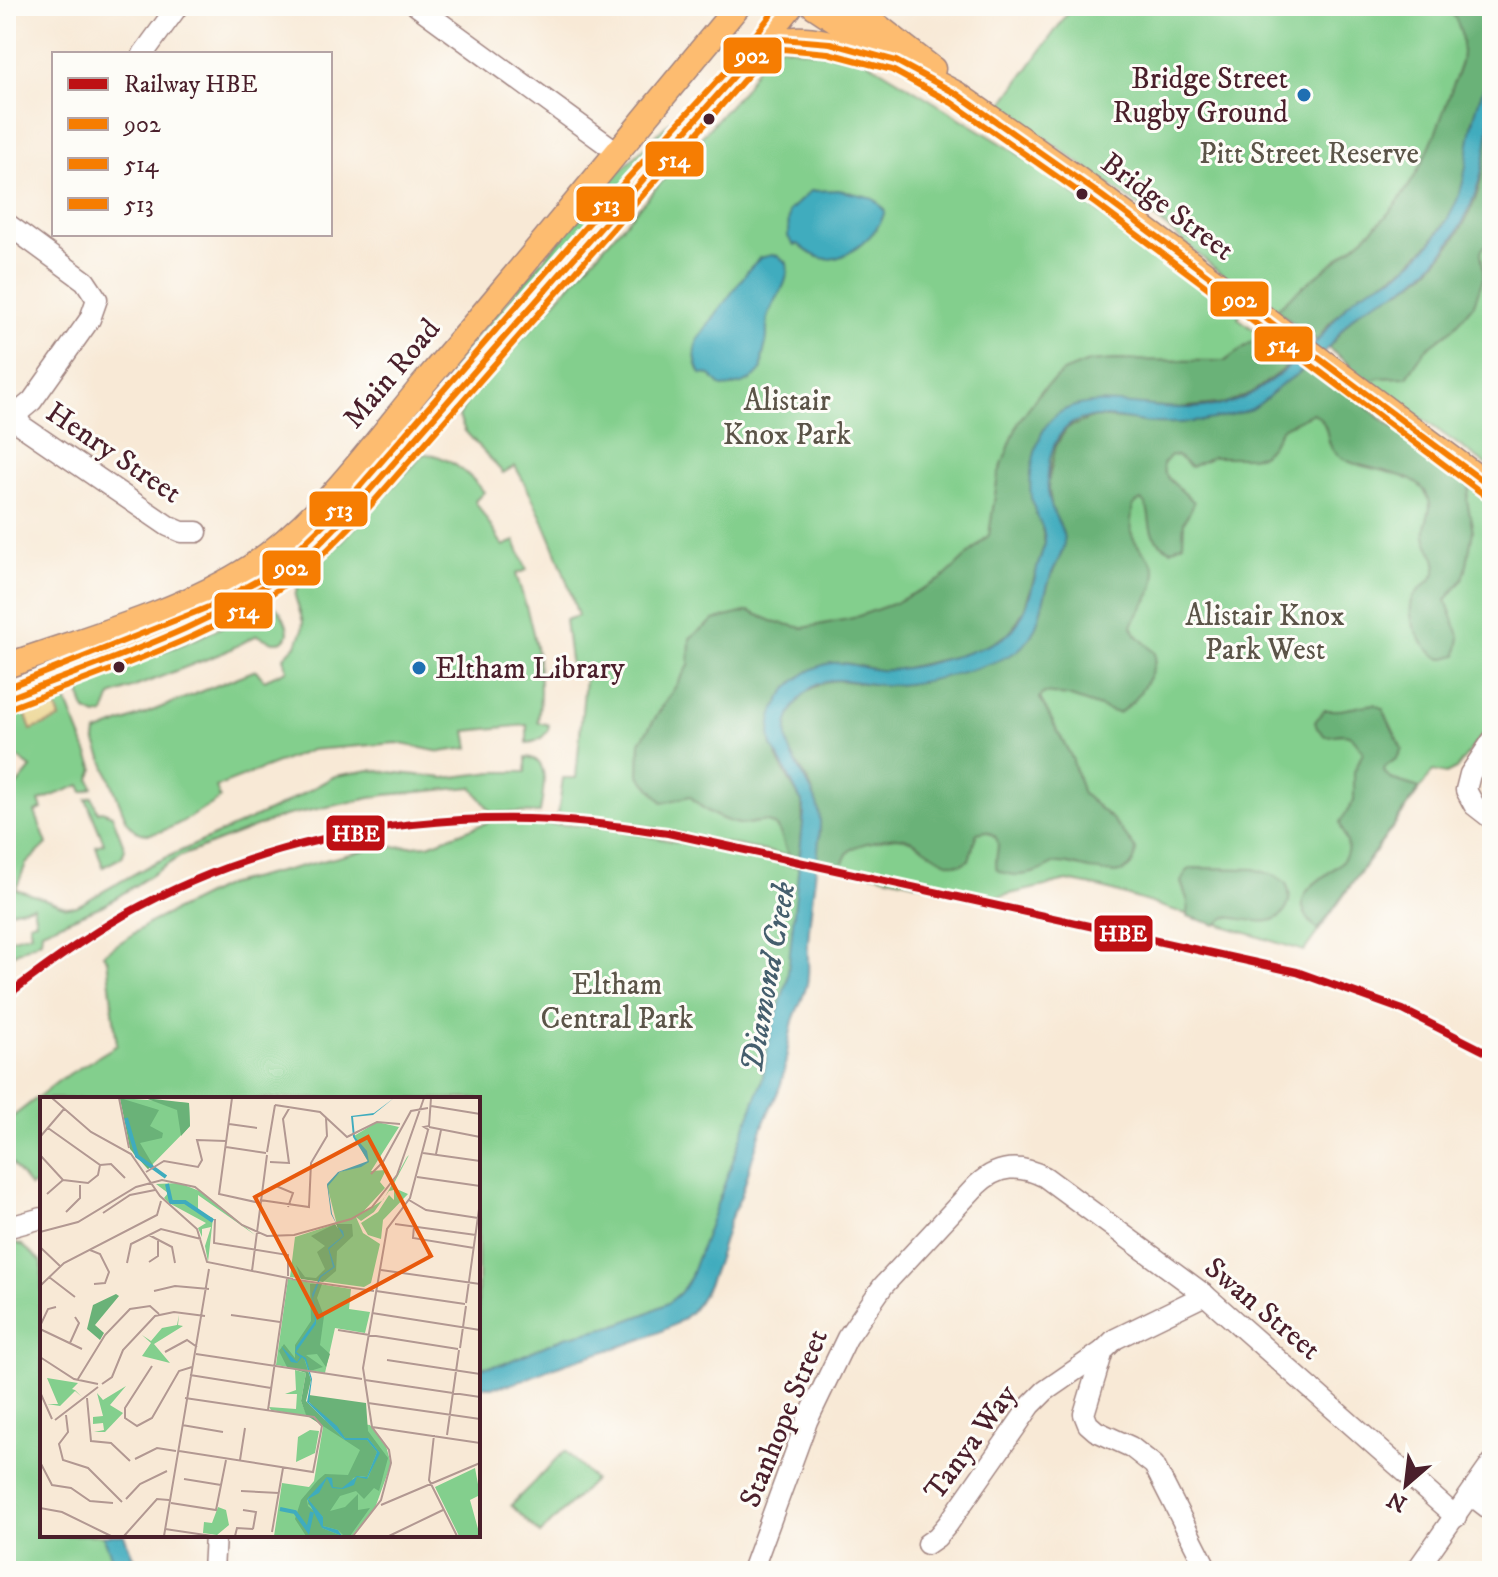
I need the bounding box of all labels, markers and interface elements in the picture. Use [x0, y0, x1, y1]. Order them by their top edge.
line badge: 902 [722, 36, 783, 75]
text: 902 [733, 43, 770, 70]
legend [52, 52, 332, 236]
place label: Bridge Street Rugby Ground [1112, 61, 1288, 132]
text: Railway HBE [124, 70, 258, 100]
marker: Bridge Street Rugby Ground [1295, 86, 1313, 104]
text: 902 [123, 110, 161, 140]
unlabelled marker [701, 111, 717, 127]
park label: Pitt Street Reserve [1199, 136, 1419, 173]
line badge: 514 [644, 140, 705, 178]
street label: Bridge Street [1093, 145, 1241, 269]
text: 514 [657, 147, 691, 174]
text: 514 [124, 150, 160, 180]
line badge: 513 [575, 185, 636, 223]
unlabelled marker [1074, 186, 1090, 202]
text: 513 [124, 190, 154, 220]
text: 513 [591, 192, 620, 219]
line badge: 902 [1209, 280, 1270, 318]
text: 902 [1221, 287, 1258, 314]
street label: Main Road [336, 311, 449, 436]
line badge: 514 [1253, 325, 1314, 363]
text: 514 [1266, 332, 1300, 359]
park label: Alistair Knox Park [723, 383, 851, 454]
street label: Henry Street [38, 394, 188, 512]
line badge: 513 [308, 490, 369, 528]
text: 513 [324, 497, 353, 524]
line badge: 902 [261, 549, 322, 587]
text: 902 [272, 555, 309, 582]
line badge: 514 [213, 591, 274, 630]
text: 514 [226, 598, 260, 625]
park label: Alistair Knox Park West [1185, 598, 1345, 669]
place label: Eltham Library [435, 651, 626, 688]
unlabelled marker [111, 659, 127, 675]
marker: Eltham Library [410, 659, 428, 677]
line badge: HBE [325, 814, 386, 852]
text: HBE [332, 821, 380, 848]
water label: Diamond Creek [733, 878, 805, 1076]
line badge: HBE [1093, 914, 1154, 953]
text: HBE [1099, 921, 1147, 948]
park label: Eltham Central Park [541, 967, 694, 1038]
inset map [40, 1097, 480, 1537]
street label: Swan Street [1196, 1250, 1328, 1368]
street label: Stanhope Street [732, 1324, 837, 1513]
street label: Tanya Way [917, 1377, 1026, 1508]
north arrow [1366, 1445, 1446, 1525]
text: N [1383, 1485, 1412, 1517]

